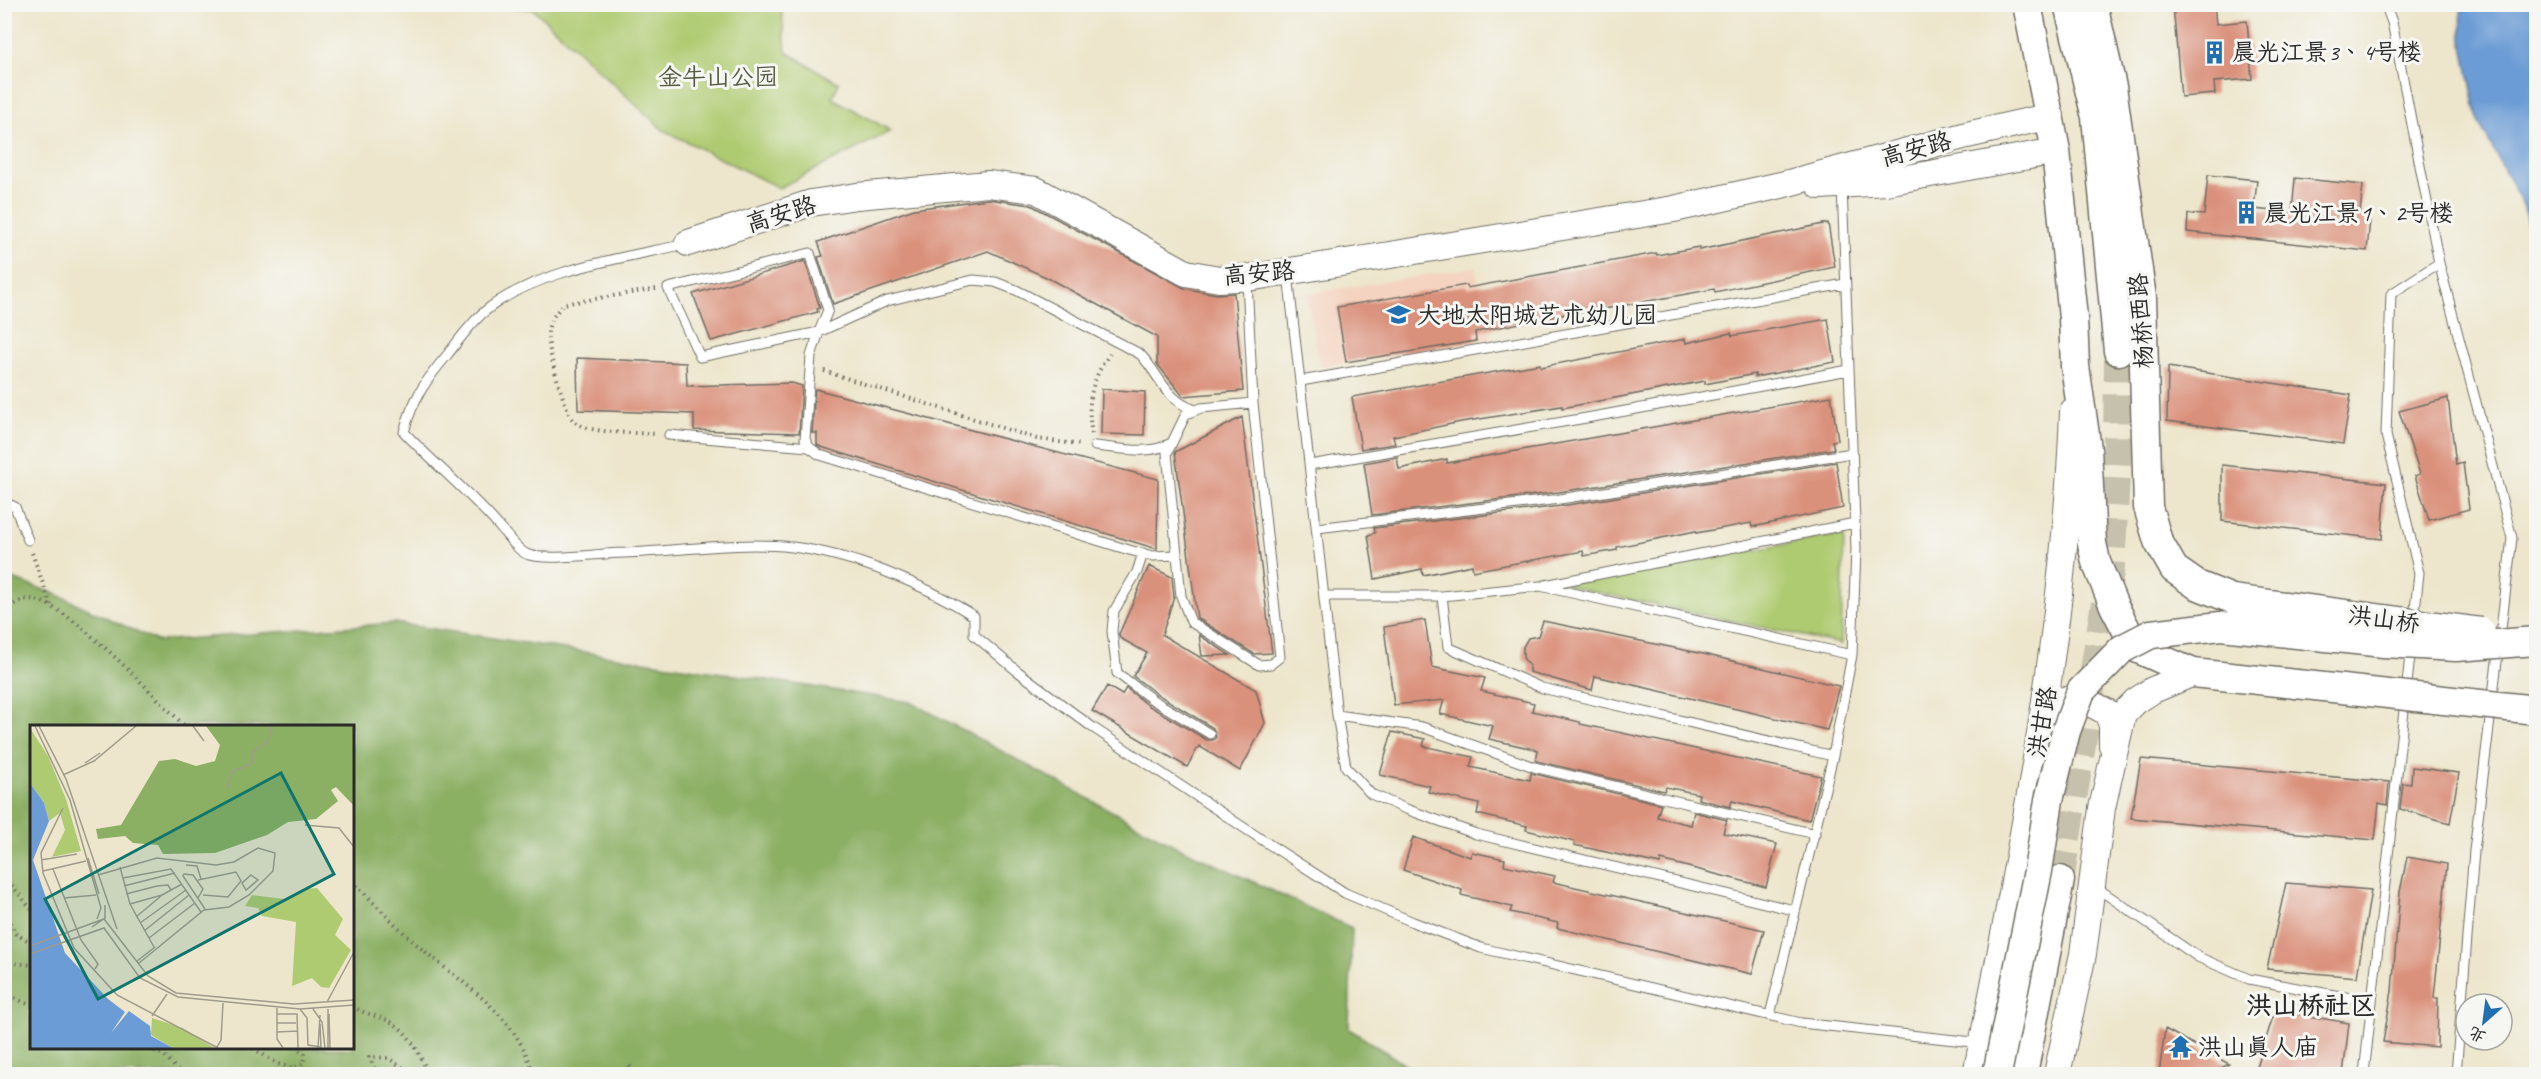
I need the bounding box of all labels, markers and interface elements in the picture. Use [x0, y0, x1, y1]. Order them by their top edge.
place label: 晨光江景3、4号楼 [2232, 37, 2422, 67]
building icon: 晨光江景3、4号楼 [2201, 39, 2227, 65]
park label: 金牛山公园 [658, 62, 778, 92]
street label: 高安路 [1877, 125, 1955, 173]
street label: 高安路 [742, 189, 820, 239]
place label: 晨光江景1、2号楼 [2264, 198, 2454, 228]
building icon: 晨光江景1、2号楼 [2233, 200, 2259, 226]
street label: 高安路 [1222, 255, 1296, 291]
street label: 杨桥西路 [2123, 272, 2159, 370]
place label: 大地太阳城艺术幼儿园 [1417, 300, 1657, 330]
school or university icon: 大地太阳城艺术幼儿园 [1386, 302, 1412, 328]
street label: 洪山桥 [2346, 599, 2422, 639]
street label: 洪甘路 [2021, 684, 2063, 760]
inset map [30, 725, 354, 1049]
district label: 洪山桥社区 [2246, 989, 2376, 1022]
north arrow [2454, 992, 2514, 1052]
text: 北 [2466, 1022, 2489, 1047]
place label: 洪山真人庙 [2198, 1032, 2318, 1062]
temple icon: 洪山真人庙 [2167, 1034, 2193, 1060]

